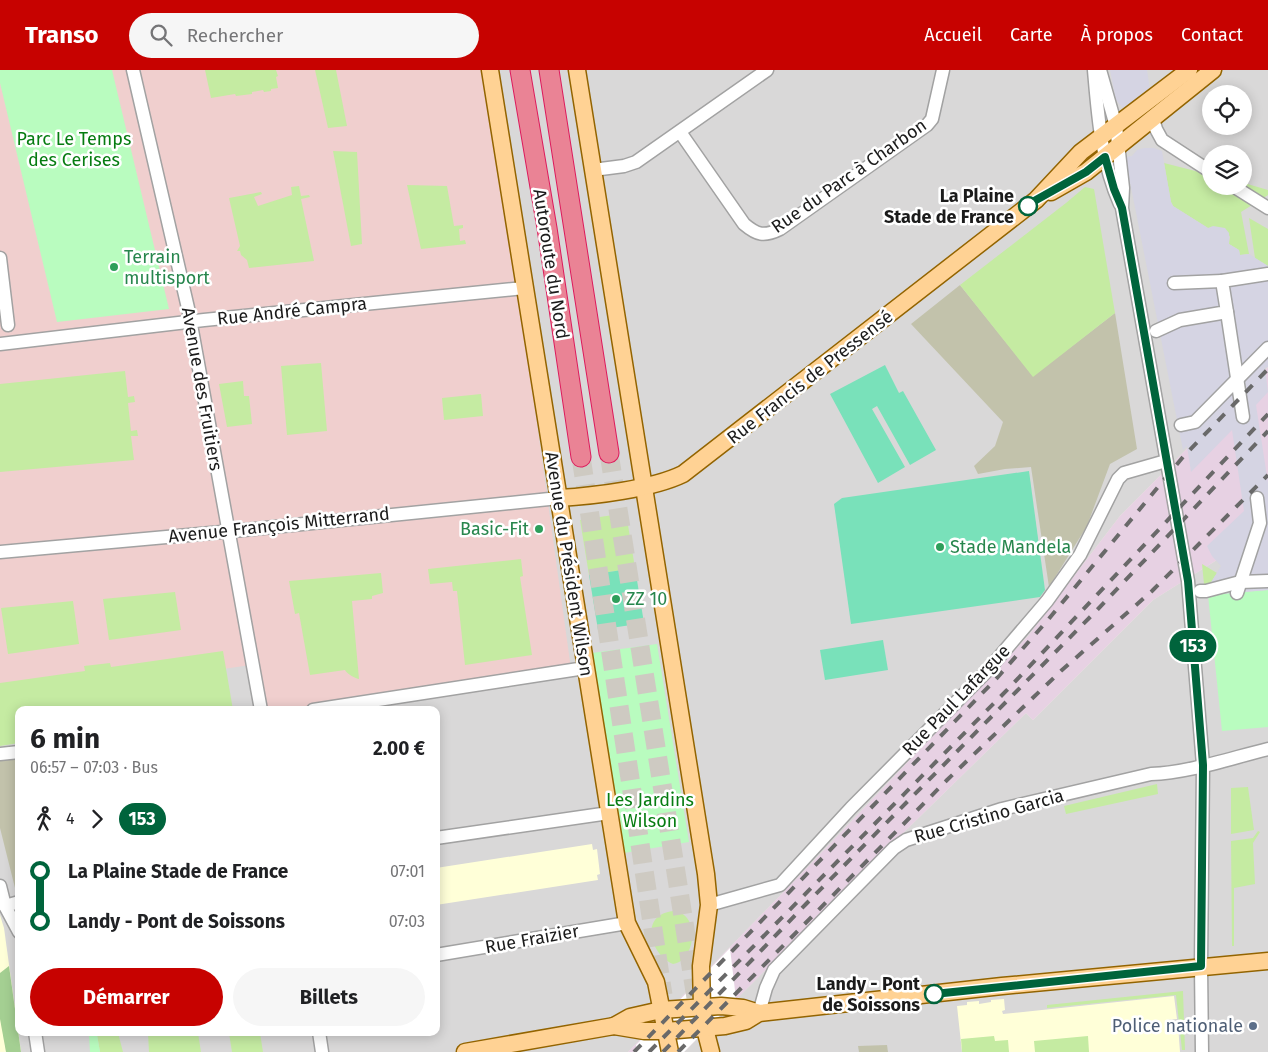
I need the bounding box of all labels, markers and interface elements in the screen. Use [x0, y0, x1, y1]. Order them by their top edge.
search box [129, 13, 479, 58]
text: Transo [25, 21, 99, 49]
icon: search [147, 21, 175, 49]
text: Rechercher [187, 24, 283, 47]
text: Accueil [924, 24, 982, 46]
text: Carte [1010, 24, 1053, 46]
text: À propos [1081, 24, 1153, 46]
text: Contact [1181, 24, 1243, 46]
map controls [1202, 85, 1252, 195]
button: locate [1202, 85, 1252, 135]
street label: Rue du Parc à Charbon [767, 114, 931, 238]
park label: Parc Le Temps des Cerises [17, 128, 131, 171]
button: layers [1202, 145, 1252, 195]
place label: La Plaine Stade de France [884, 185, 1014, 228]
street label: Autoroute du Nord [528, 187, 574, 341]
marker: La Plaine Stade de France [1018, 196, 1038, 216]
place label: Terrain multisport [124, 246, 210, 289]
marker: Terrain multisport [108, 261, 120, 273]
street label: Rue André Campra [216, 292, 368, 330]
street label: Rue Francis de Pressensé [723, 305, 897, 449]
street label: Avenue des Fruitiers [177, 306, 227, 472]
street label: Avenue du Président Wilson [540, 450, 598, 678]
street label: Avenue François Mitterrand [167, 502, 391, 548]
place label: Basic-Fit [460, 518, 529, 540]
marker: Basic-Fit [533, 523, 545, 535]
place label: Stade Mandela [950, 536, 1071, 558]
marker: Stade Mandela [934, 541, 946, 553]
place label: ZZ 10 [626, 588, 667, 610]
marker: ZZ 10 [610, 593, 622, 605]
line badge: 153 [1164, 630, 1222, 662]
text: 153 [1179, 635, 1207, 657]
street label: Rue Paul Lafargue [897, 640, 1015, 760]
text: 6 min [30, 722, 100, 755]
text: 2.00 € [373, 737, 425, 760]
text: 06:57 – 07:03 · Bus [30, 758, 158, 777]
street label: Rue Cristino Garcia [912, 784, 1066, 848]
park label: Les Jardins Wilson [606, 789, 694, 832]
icon: walk [30, 805, 58, 833]
icon: forward [83, 805, 111, 833]
text: 153 [129, 808, 156, 830]
text: 4 [66, 809, 75, 828]
text: La Plaine Stade de France [68, 860, 288, 883]
text: 07:01 [390, 862, 425, 881]
text: Landy - Pont de Soissons [68, 910, 285, 933]
text: 07:03 [389, 912, 425, 931]
street label: Rue Fraizier [483, 920, 581, 958]
button: Démarrer [30, 968, 223, 1026]
button: Billets [233, 968, 425, 1026]
place label: Landy - Pont de Soissons [817, 973, 921, 1016]
marker: Landy - Pont de Soissons [924, 984, 944, 1004]
place label: Police nationale [1112, 1015, 1243, 1037]
marker: Police nationale [1247, 1020, 1259, 1032]

